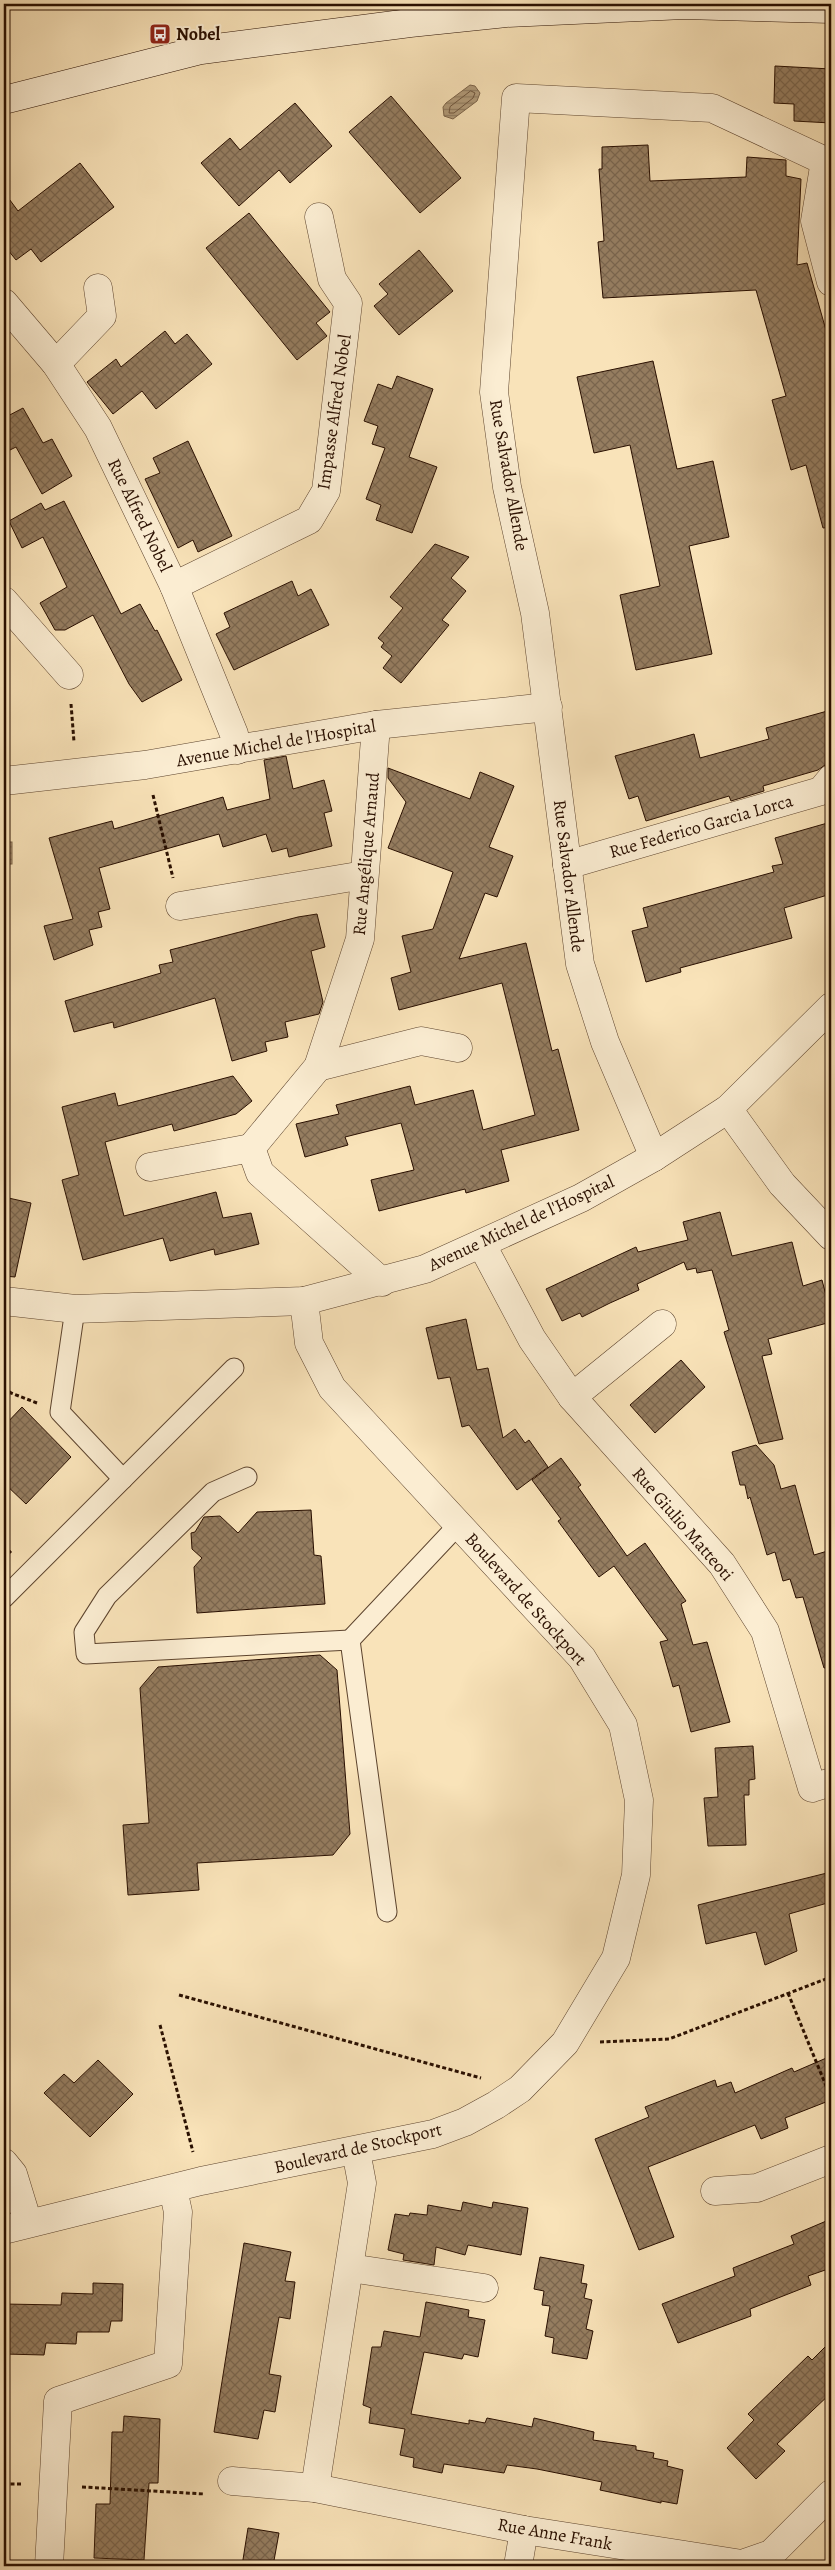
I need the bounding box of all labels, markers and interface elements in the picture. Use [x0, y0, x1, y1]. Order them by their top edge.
bus stop icon: Nobel [148, 22, 172, 46]
place label: Nobel [176, 22, 221, 46]
street label: Impasse Alfred Nobel [311, 332, 357, 491]
street label: Rue Salvador Allende [484, 397, 534, 553]
street label: Rue Alfred Nobel [102, 454, 178, 576]
street label: Avenue Michel de l'Hospital [173, 714, 378, 773]
street label: Rue Angélique Arnaud [347, 771, 385, 937]
street label: Rue Federico Garcia Lorca [606, 788, 796, 864]
street label: Rue Salvador Allende [548, 798, 590, 954]
street label: Avenue Michel de l'Hospital [423, 1169, 618, 1277]
street label: Rue Giulio Matteoti [627, 1462, 739, 1586]
street label: Boulevard de Stockport [460, 1527, 592, 1671]
street label: Boulevard de Stockport [272, 2117, 444, 2179]
street label: Rue Anne Frank [496, 2512, 614, 2556]

